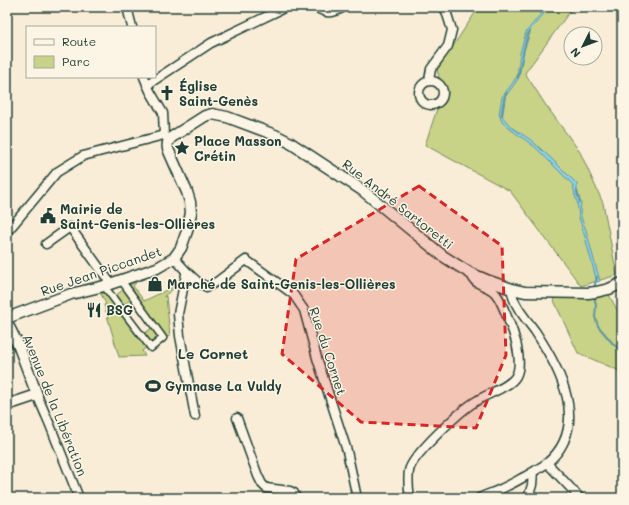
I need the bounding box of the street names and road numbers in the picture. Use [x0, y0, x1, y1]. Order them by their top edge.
street label: Rue André Sartoretti [339, 155, 457, 252]
street label: Rue Jean Piccandet [38, 242, 164, 299]
street label: Rue du Cornet [306, 305, 351, 397]
street label: Avenue de la Libération [19, 331, 92, 478]

